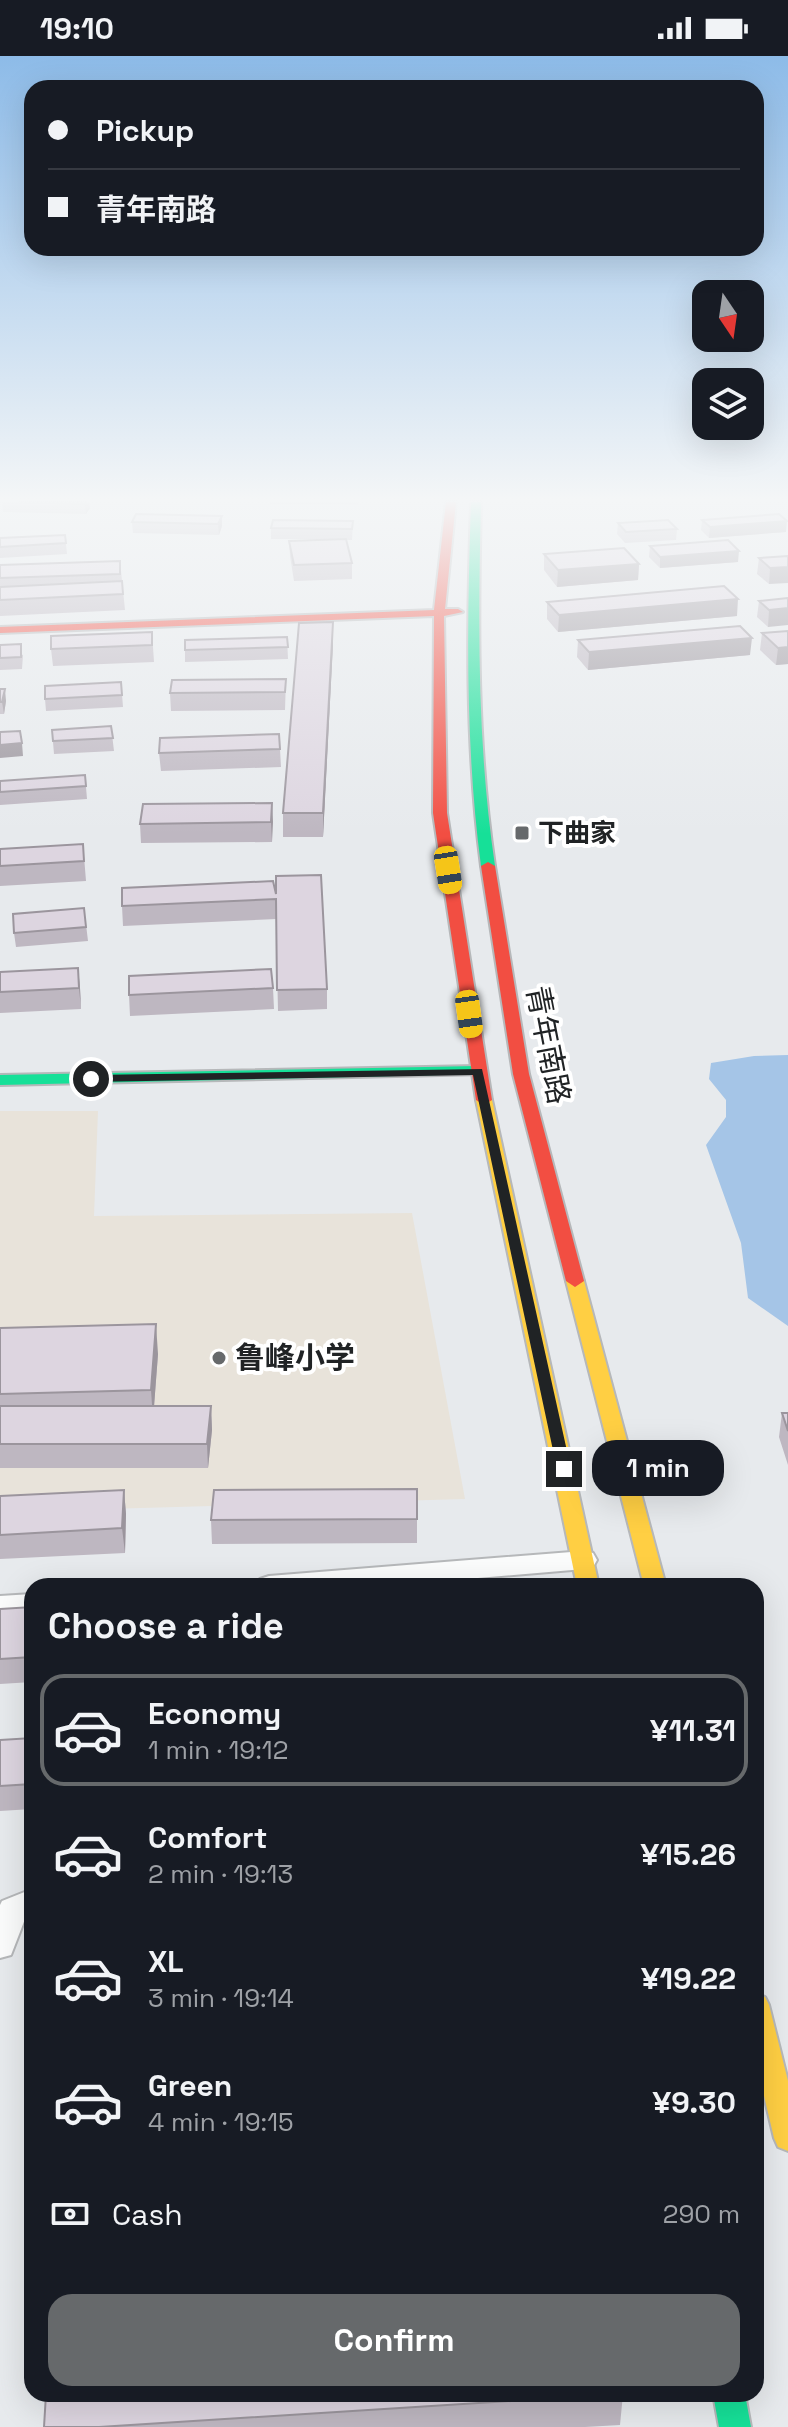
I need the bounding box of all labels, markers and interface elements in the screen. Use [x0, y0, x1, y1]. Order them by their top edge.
text: 19:10 [40, 9, 114, 48]
text: Pickup [96, 111, 194, 150]
text: 青年南路 [96, 190, 216, 229]
north arrow [692, 280, 764, 352]
map controls [692, 280, 764, 440]
button: layers [692, 368, 764, 440]
place label: 下曲家 [538, 816, 616, 850]
marker: 下曲家 [513, 824, 531, 842]
car [432, 844, 464, 896]
street label: 青年南路 [518, 982, 579, 1108]
car [454, 989, 484, 1039]
route start [73, 1061, 109, 1097]
place label: 鲁峰小学 [235, 1338, 355, 1377]
marker: 鲁峰小学 [210, 1349, 228, 1367]
callout: 1 min [592, 1441, 724, 1497]
route end [546, 1451, 582, 1487]
text: 1 min [626, 1451, 690, 1485]
text: Choose a ride [48, 1603, 284, 1649]
icon: car [52, 1694, 124, 1766]
text: Economy [148, 1694, 281, 1733]
text: ¥11.31 [650, 1711, 736, 1750]
text: 1 min · 19:12 [148, 1733, 288, 1767]
icon: car [52, 1818, 124, 1890]
text: Comfort [148, 1818, 267, 1857]
text: ¥15.26 [641, 1835, 736, 1874]
text: 2 min · 19:13 [148, 1857, 293, 1891]
icon: car [52, 1942, 124, 2014]
text: XL [148, 1942, 184, 1981]
text: ¥19.22 [641, 1959, 736, 1998]
text: 3 min · 19:14 [148, 1981, 294, 2015]
icon: car [52, 2066, 124, 2138]
text: Green [148, 2066, 232, 2105]
text: ¥9.30 [653, 2083, 736, 2122]
text: 4 min · 19:15 [148, 2105, 294, 2139]
icon: cash [48, 2192, 92, 2236]
text: Cash [112, 2195, 183, 2234]
text: 290 m [663, 2197, 740, 2231]
button: Confirm [48, 2294, 740, 2386]

